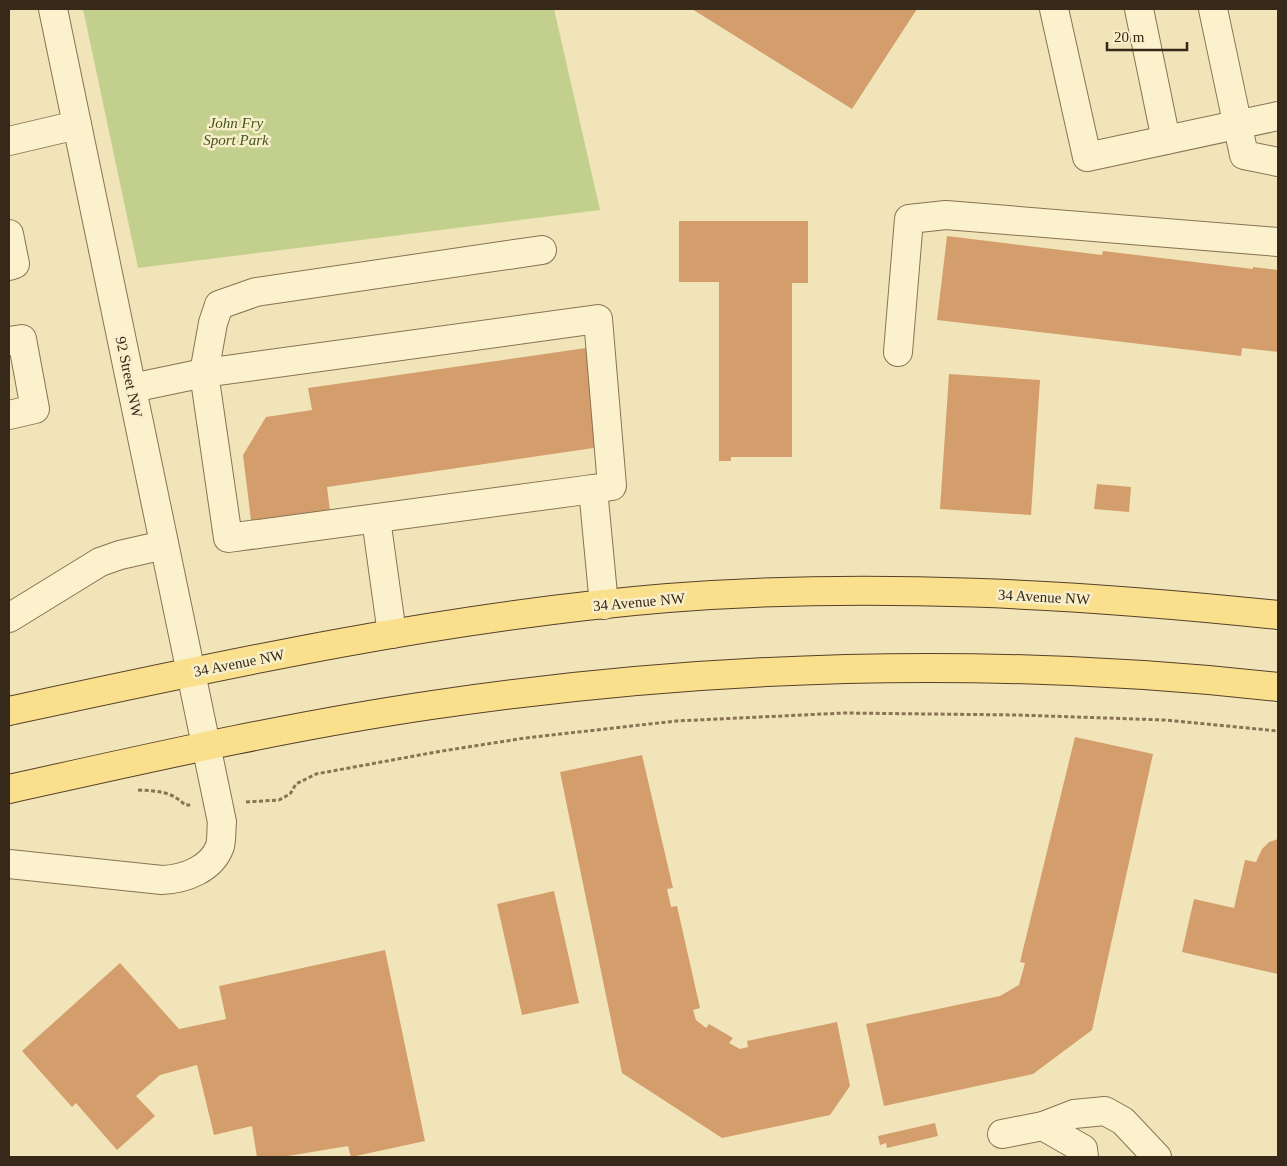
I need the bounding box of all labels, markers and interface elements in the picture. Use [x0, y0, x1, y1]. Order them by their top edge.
scale bar [1107, 20, 1187, 52]
text: 20 m [1114, 29, 1145, 45]
park label: John Fry Sport Park [203, 115, 269, 148]
street label: 92 Street NW [113, 335, 146, 420]
street label: 34 Avenue NW [998, 587, 1091, 607]
street label: 34 Avenue NW [592, 590, 686, 614]
street label: 34 Avenue NW [192, 646, 287, 680]

